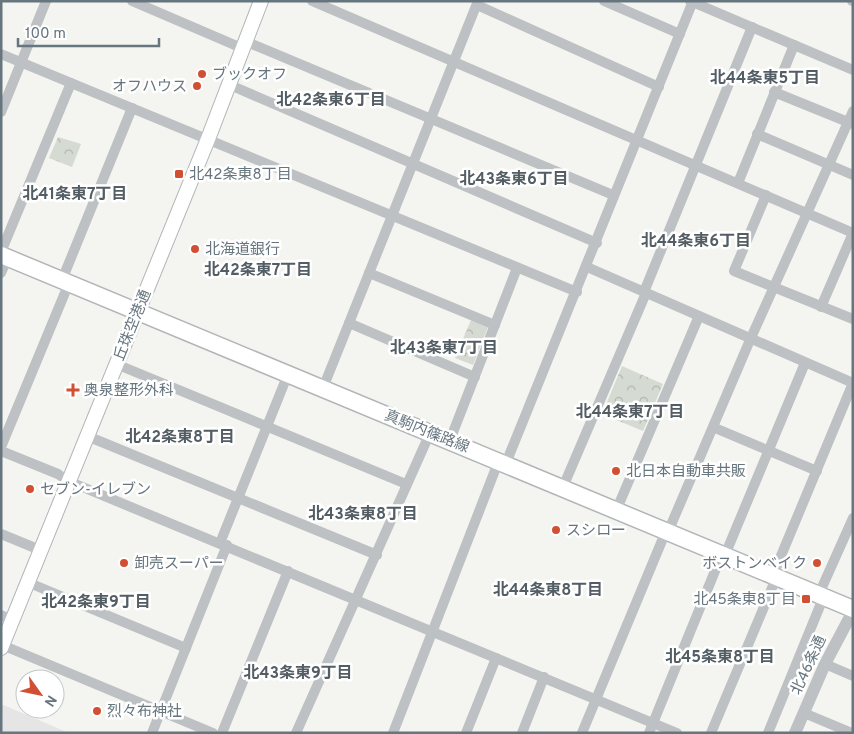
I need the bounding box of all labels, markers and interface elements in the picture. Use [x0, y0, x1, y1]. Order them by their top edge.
scale bar [18, 15, 159, 47]
text: 100 m [25, 25, 66, 44]
place label: ブックオフ [212, 66, 287, 85]
marker: ブックオフ [196, 68, 208, 80]
district label: 北44条東5丁目 [710, 69, 820, 89]
place label: オフハウス [112, 78, 187, 97]
marker: オフハウス [191, 80, 203, 92]
district label: 北42条東6丁目 [276, 91, 386, 111]
place label: 北42条東8丁目 [189, 165, 292, 185]
marker: 北42条東8丁目 [173, 168, 185, 180]
district label: 北43条東6丁目 [459, 170, 569, 190]
district label: 北41条東7丁目 [22, 185, 128, 205]
district label: 北44条東6丁目 [641, 232, 751, 252]
place label: 北海道銀行 [205, 240, 280, 260]
marker: 北海道銀行 [189, 243, 201, 255]
district label: 北42条東7丁目 [204, 261, 312, 281]
street label: 丘珠空港通 [111, 287, 156, 364]
district label: 北43条東7丁目 [390, 339, 498, 359]
place label: 奥泉整形外科 [84, 382, 174, 401]
marker: 奥泉整形外科 [66, 383, 80, 397]
district label: 北44条東7丁目 [575, 403, 685, 423]
street label: 真駒内篠路線 [381, 407, 472, 458]
district label: 北42条東8丁目 [125, 428, 235, 448]
place label: 北日本自動車共販 [626, 462, 746, 482]
marker: 北日本自動車共販 [610, 465, 622, 477]
place label: セブン-イレブン [40, 481, 151, 500]
marker: セブン-イレブン [24, 483, 36, 495]
district label: 北43条東8丁目 [308, 505, 418, 525]
place label: スシロー [566, 522, 626, 541]
marker: スシロー [550, 524, 562, 536]
place label: 卸売スーパー [134, 555, 224, 574]
place label: ボストンベイク [702, 555, 807, 574]
marker: 卸売スーパー [118, 557, 130, 569]
marker: ボストンベイク [811, 557, 823, 569]
district label: 北44条東8丁目 [493, 581, 603, 601]
place label: 北45条東8丁目 [693, 590, 796, 610]
district label: 北42条東9丁目 [41, 593, 151, 613]
marker: 北45条東8丁目 [800, 593, 812, 605]
street label: 北46条通 [786, 633, 831, 698]
district label: 北45条東8丁目 [665, 648, 775, 668]
district label: 北43条東9丁目 [243, 664, 353, 684]
north arrow [15, 669, 65, 719]
text: N [40, 691, 60, 709]
place label: 烈々布神社 [107, 703, 182, 722]
marker: 烈々布神社 [91, 705, 103, 717]

